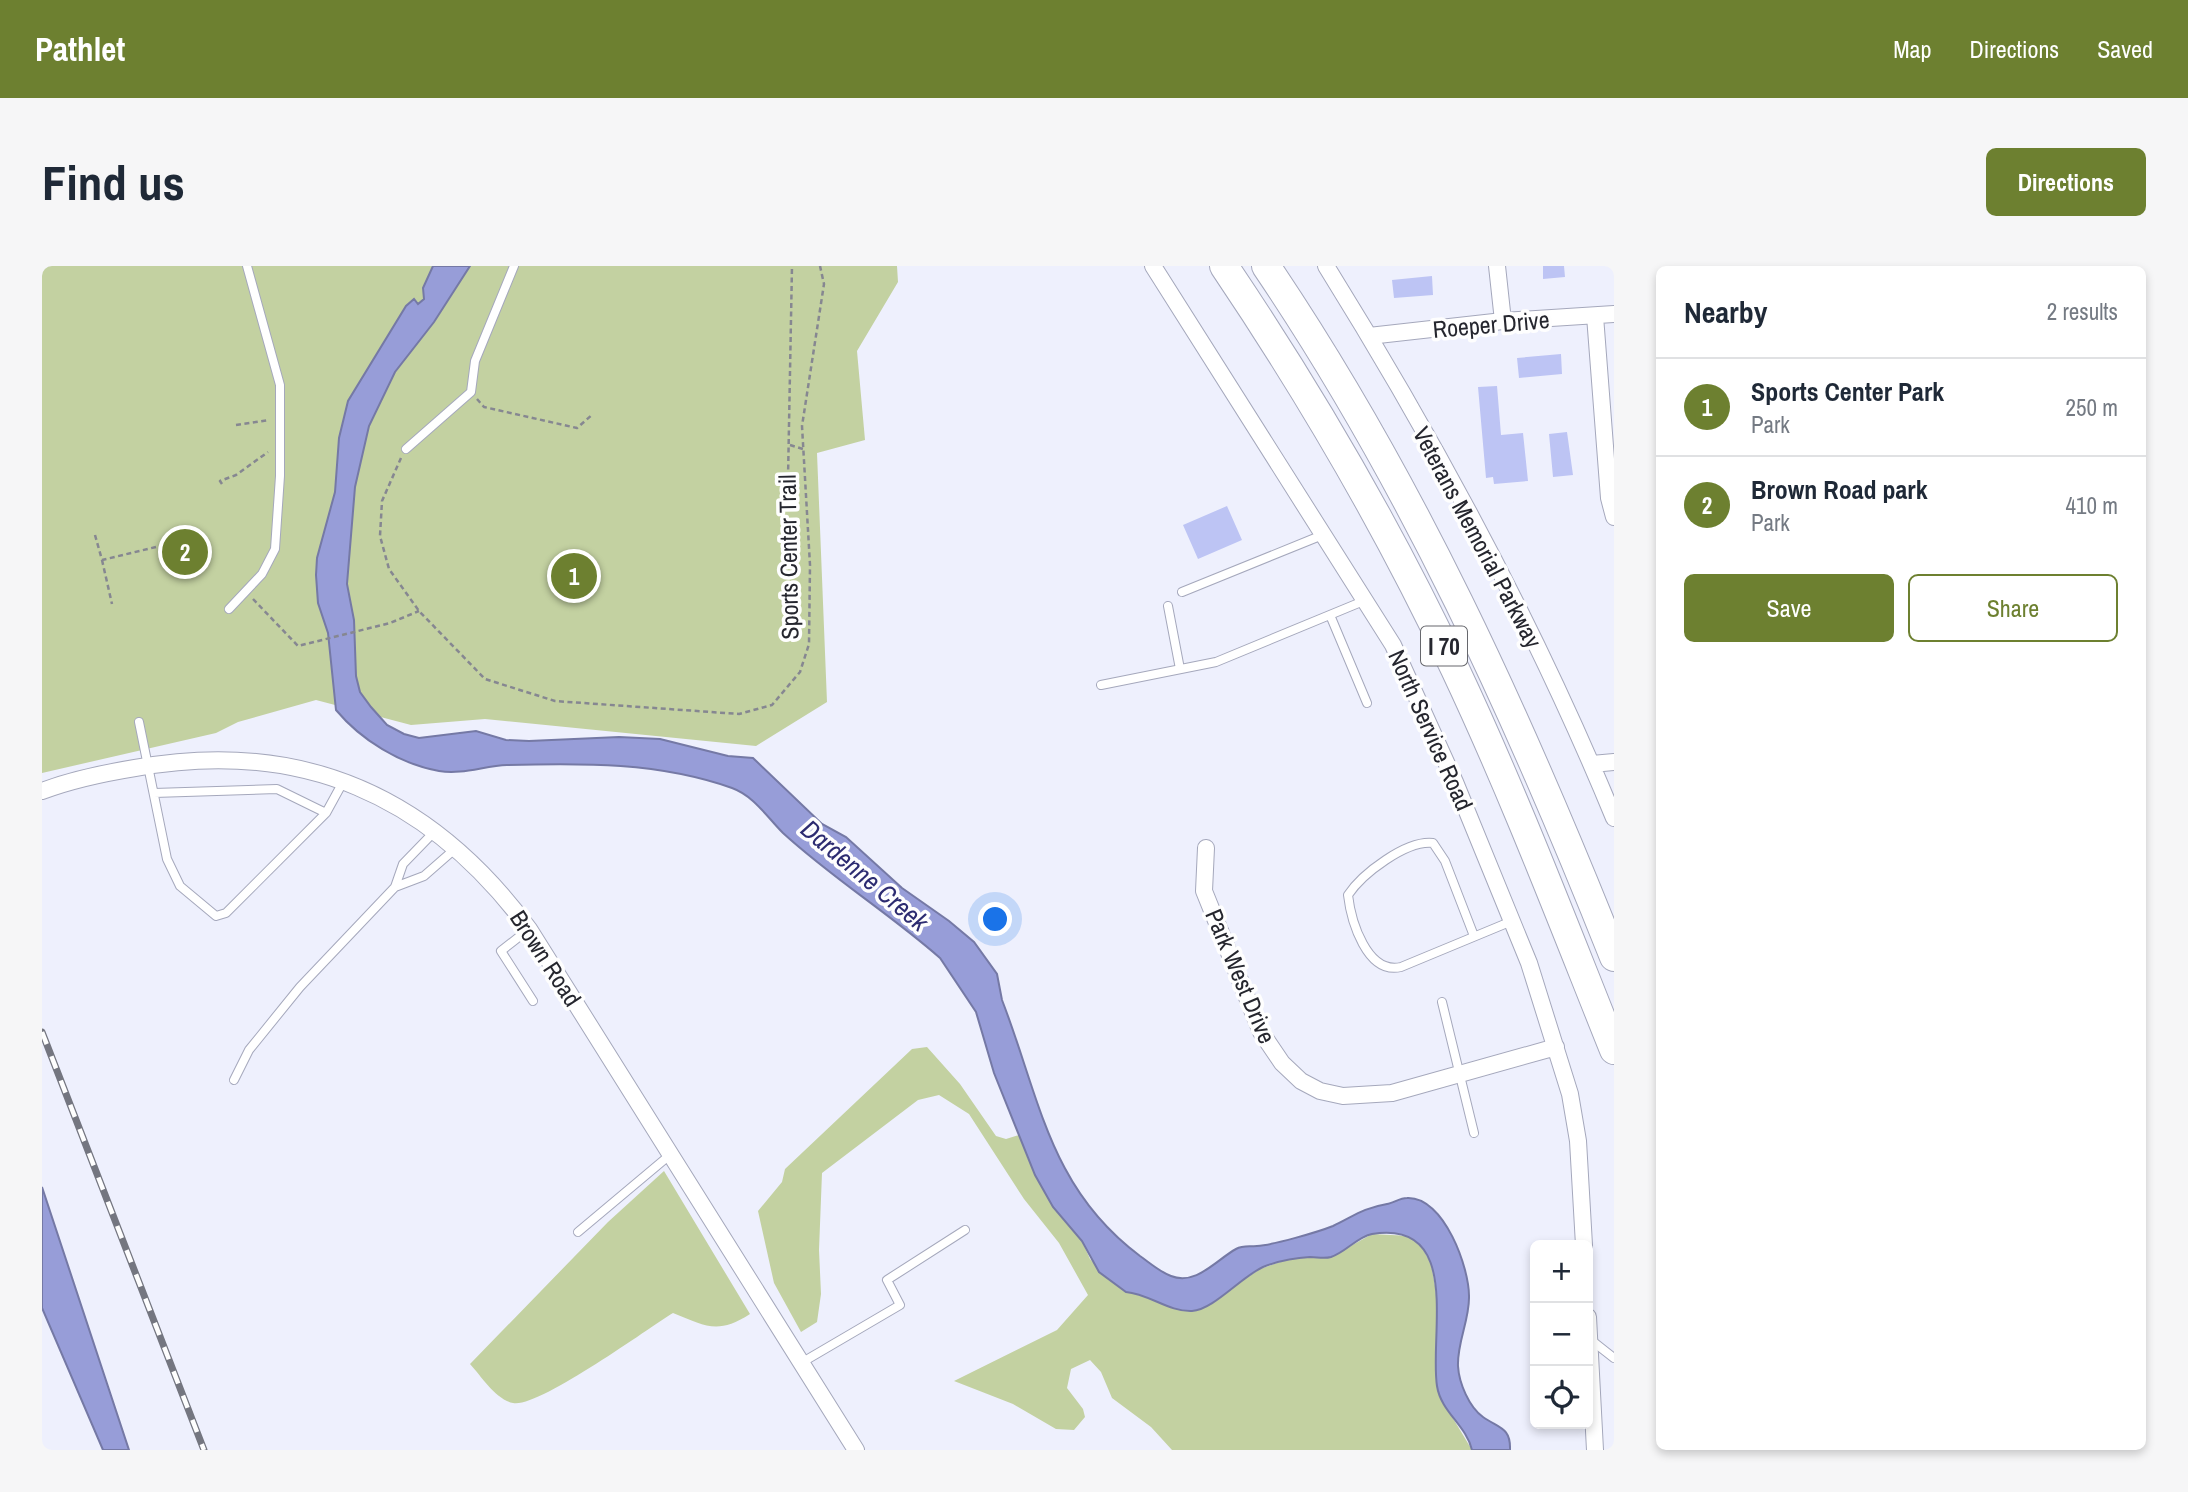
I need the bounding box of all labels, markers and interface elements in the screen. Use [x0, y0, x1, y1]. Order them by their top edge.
text: Pathlet [35, 27, 125, 71]
text: Map [1893, 33, 1931, 65]
text: Directions [1969, 33, 2059, 65]
text: Saved [2097, 33, 2153, 65]
button: Directions [1986, 148, 2146, 216]
text: Find us [42, 149, 185, 215]
text: Nearby [1684, 292, 1767, 332]
text: 2 results [2047, 296, 2118, 327]
street label: Roeper Drive [1431, 303, 1551, 345]
text: Sports Center Park [1751, 374, 1944, 409]
text: 1 [1702, 392, 1712, 423]
text: 250 m [2066, 392, 2118, 423]
text: Park [1751, 409, 1790, 440]
street label: Veterans Memorial Parkway [1406, 421, 1550, 653]
text: Brown Road park [1751, 472, 1928, 507]
street label: Sports Center Trail [771, 474, 805, 640]
text: 2 [1702, 490, 1712, 521]
text: 410 m [2066, 490, 2118, 521]
text: Park [1751, 507, 1790, 538]
pin: 2 [162, 526, 208, 578]
pin: 1 [551, 550, 597, 602]
button: Save [1684, 574, 1894, 642]
button: Share [1908, 574, 2118, 642]
road number: I 70 [1421, 626, 1467, 666]
street label: North Service Road [1381, 645, 1481, 815]
water label: Dardenne Creek [794, 811, 937, 940]
your location [978, 902, 1012, 936]
street label: Brown Road [503, 904, 589, 1012]
street label: Park West Drive [1198, 904, 1284, 1048]
map controls [1530, 1240, 1593, 1429]
button: + [1530, 1240, 1593, 1303]
button: − [1530, 1303, 1593, 1366]
button: locate [1530, 1366, 1593, 1429]

